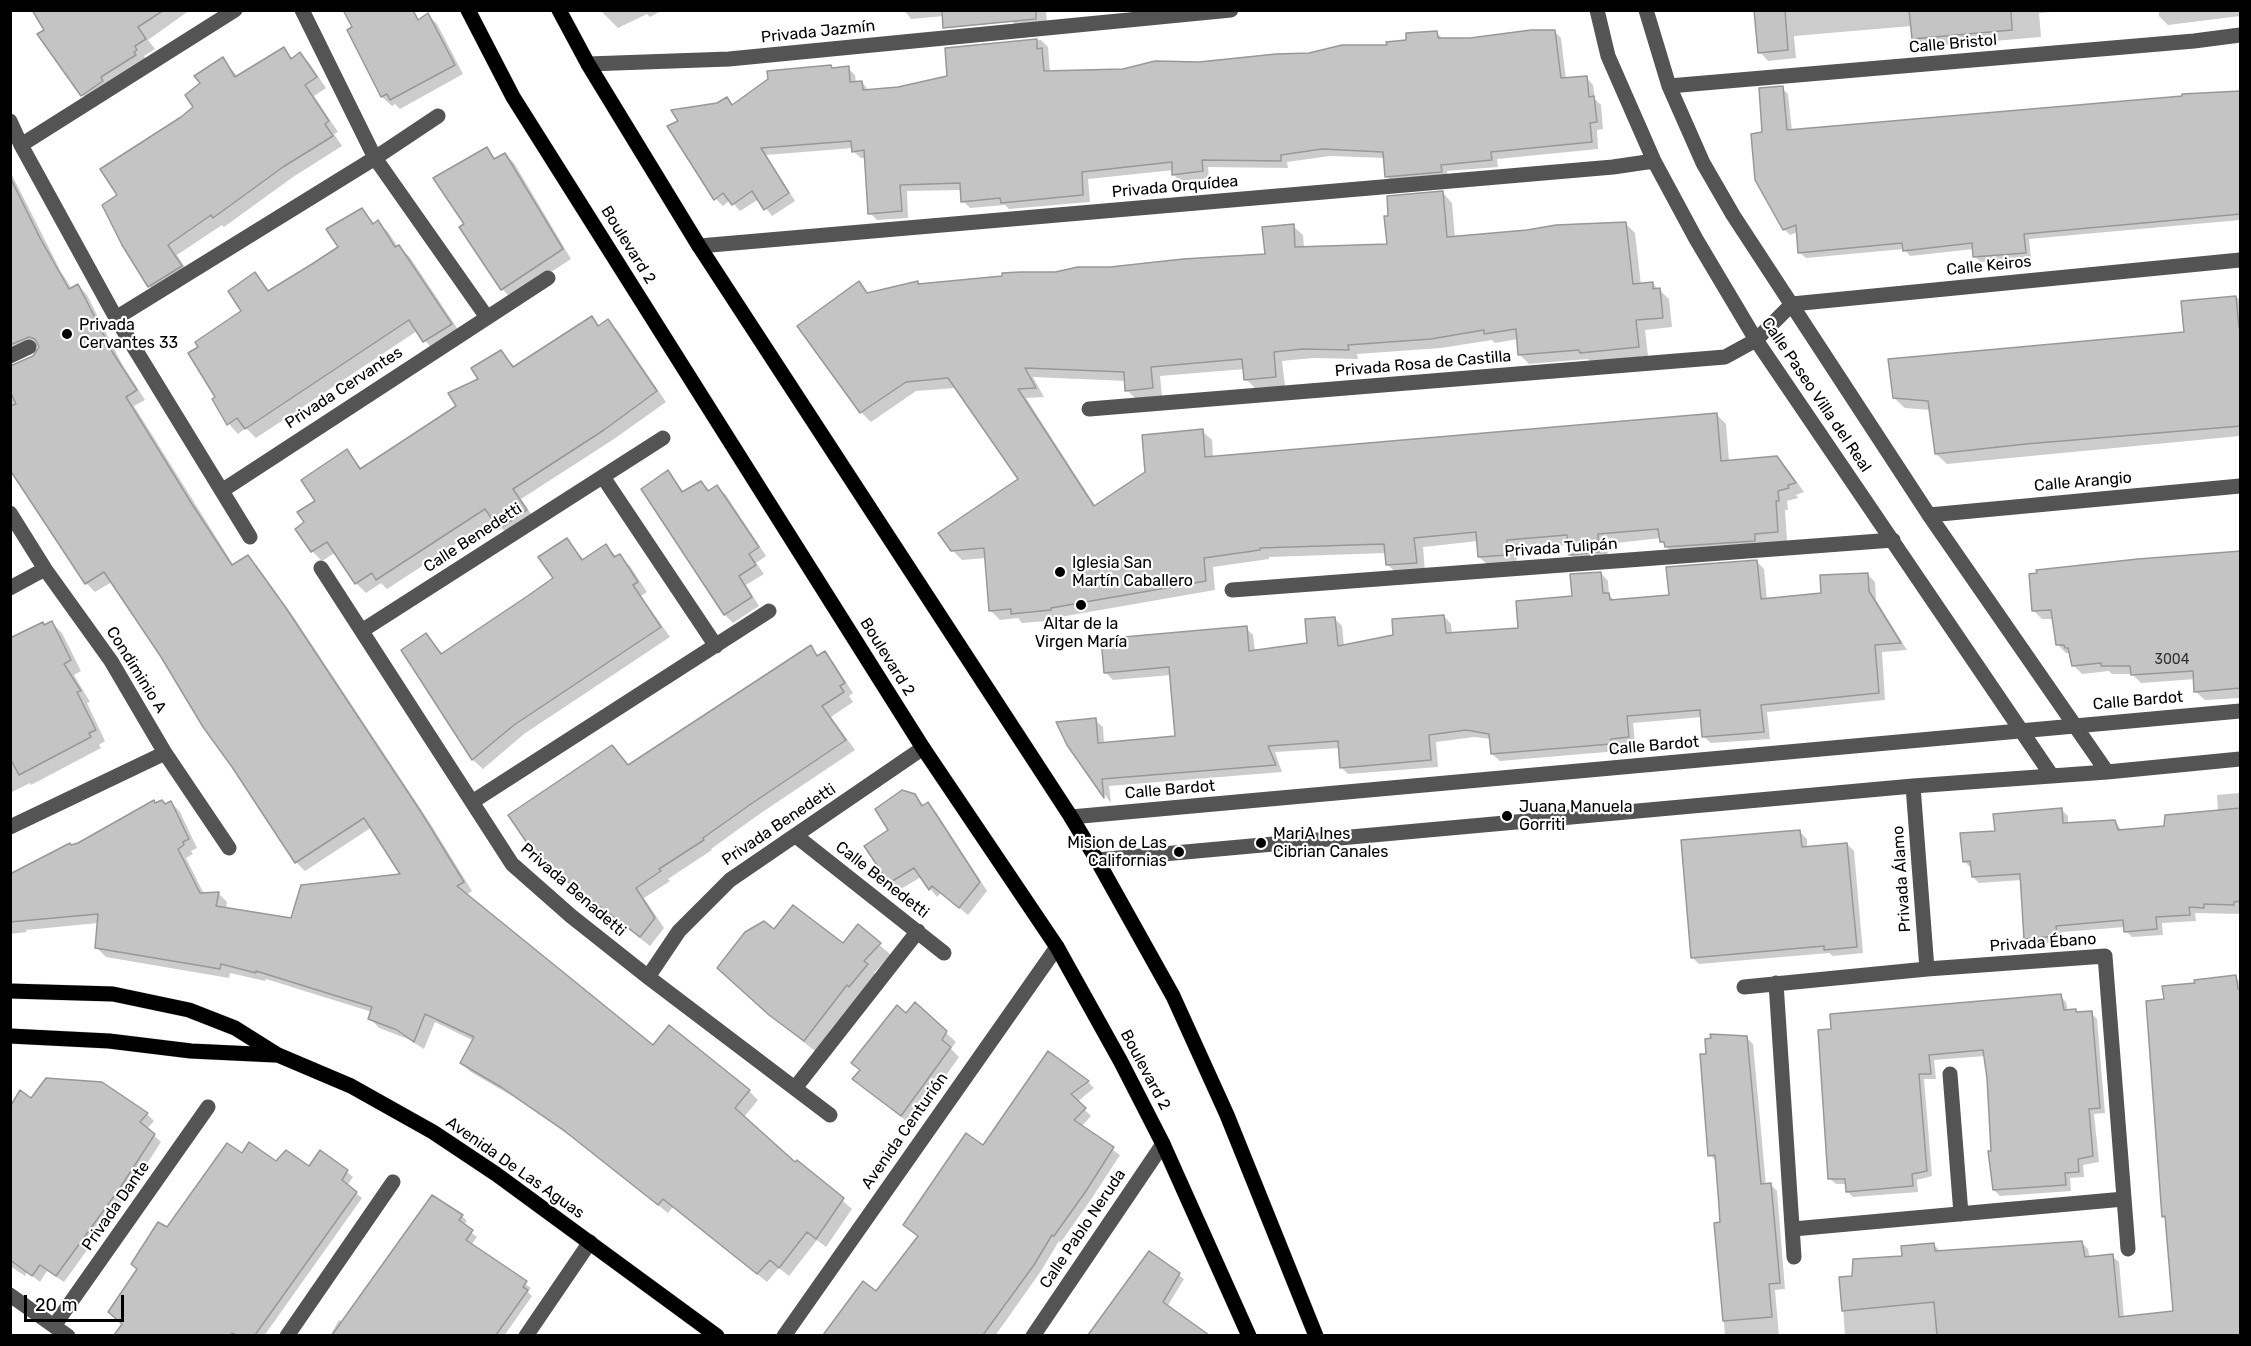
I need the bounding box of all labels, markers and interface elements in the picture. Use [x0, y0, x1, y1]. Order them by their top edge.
street label: Privada Jazmín [760, 16, 876, 48]
street label: Calle Bristol [1908, 31, 1998, 57]
street label: Privada Orquídea [1111, 172, 1239, 202]
street label: Boulevard 2 [596, 203, 660, 287]
street label: Calle Keiros [1946, 252, 2032, 280]
street label: Calle Paseo Villa del Real [1757, 314, 1875, 476]
place label: Privada Cervantes 33 [79, 315, 178, 353]
marker: Privada Cervantes 33 [60, 327, 74, 341]
street label: Privada Cervantes [282, 343, 406, 433]
street label: Privada Rosa de Castilla [1334, 347, 1512, 381]
street label: Calle Arangio [2033, 468, 2133, 496]
street label: Calle Benedetti [420, 499, 526, 577]
street label: Privada Tulipán [1504, 534, 1618, 562]
place label: Iglesia San Martín Caballero [1072, 553, 1193, 591]
marker: Iglesia San Martín Caballero [1053, 565, 1067, 579]
marker: Altar de la Virgen María [1074, 598, 1088, 612]
place label: Altar de la Virgen María [1035, 614, 1127, 652]
street label: Boulevard 2 [855, 615, 919, 699]
street label: Condiminio A [102, 623, 170, 717]
house number: 3004 [2155, 652, 2189, 668]
street label: Calle Bardot [2092, 687, 2184, 715]
street label: Calle Bardot [1608, 732, 1700, 760]
street label: Calle Bardot [1124, 776, 1216, 804]
street label: Privada Benedetti [719, 780, 839, 870]
place label: Juana Manuela Gorriti [1519, 797, 1633, 835]
marker: Juana Manuela Gorriti [1500, 809, 1514, 823]
place label: MariA Ines Cibrian Canales [1273, 824, 1388, 862]
street label: Privada Álamo [1889, 825, 1915, 933]
place label: Mision de Las Californias [1067, 833, 1167, 871]
marker: MariA Ines Cibrian Canales [1254, 836, 1268, 850]
street label: Calle Benedetti [831, 838, 933, 922]
street label: Privada Benadetti [517, 839, 629, 941]
marker: Mision de Las Californias [1172, 845, 1186, 859]
street label: Privada Ébano [1989, 930, 2097, 956]
street label: Boulevard 2 [1116, 1027, 1174, 1113]
street label: Avenida Centurión [858, 1069, 952, 1193]
street label: Avenida De Las Aguas [442, 1113, 588, 1223]
street label: Privada Dante [78, 1158, 154, 1254]
street label: Calle Pablo Neruda [1036, 1166, 1130, 1292]
scale bar [27, 1283, 128, 1321]
text: 20 m [35, 1294, 77, 1316]

